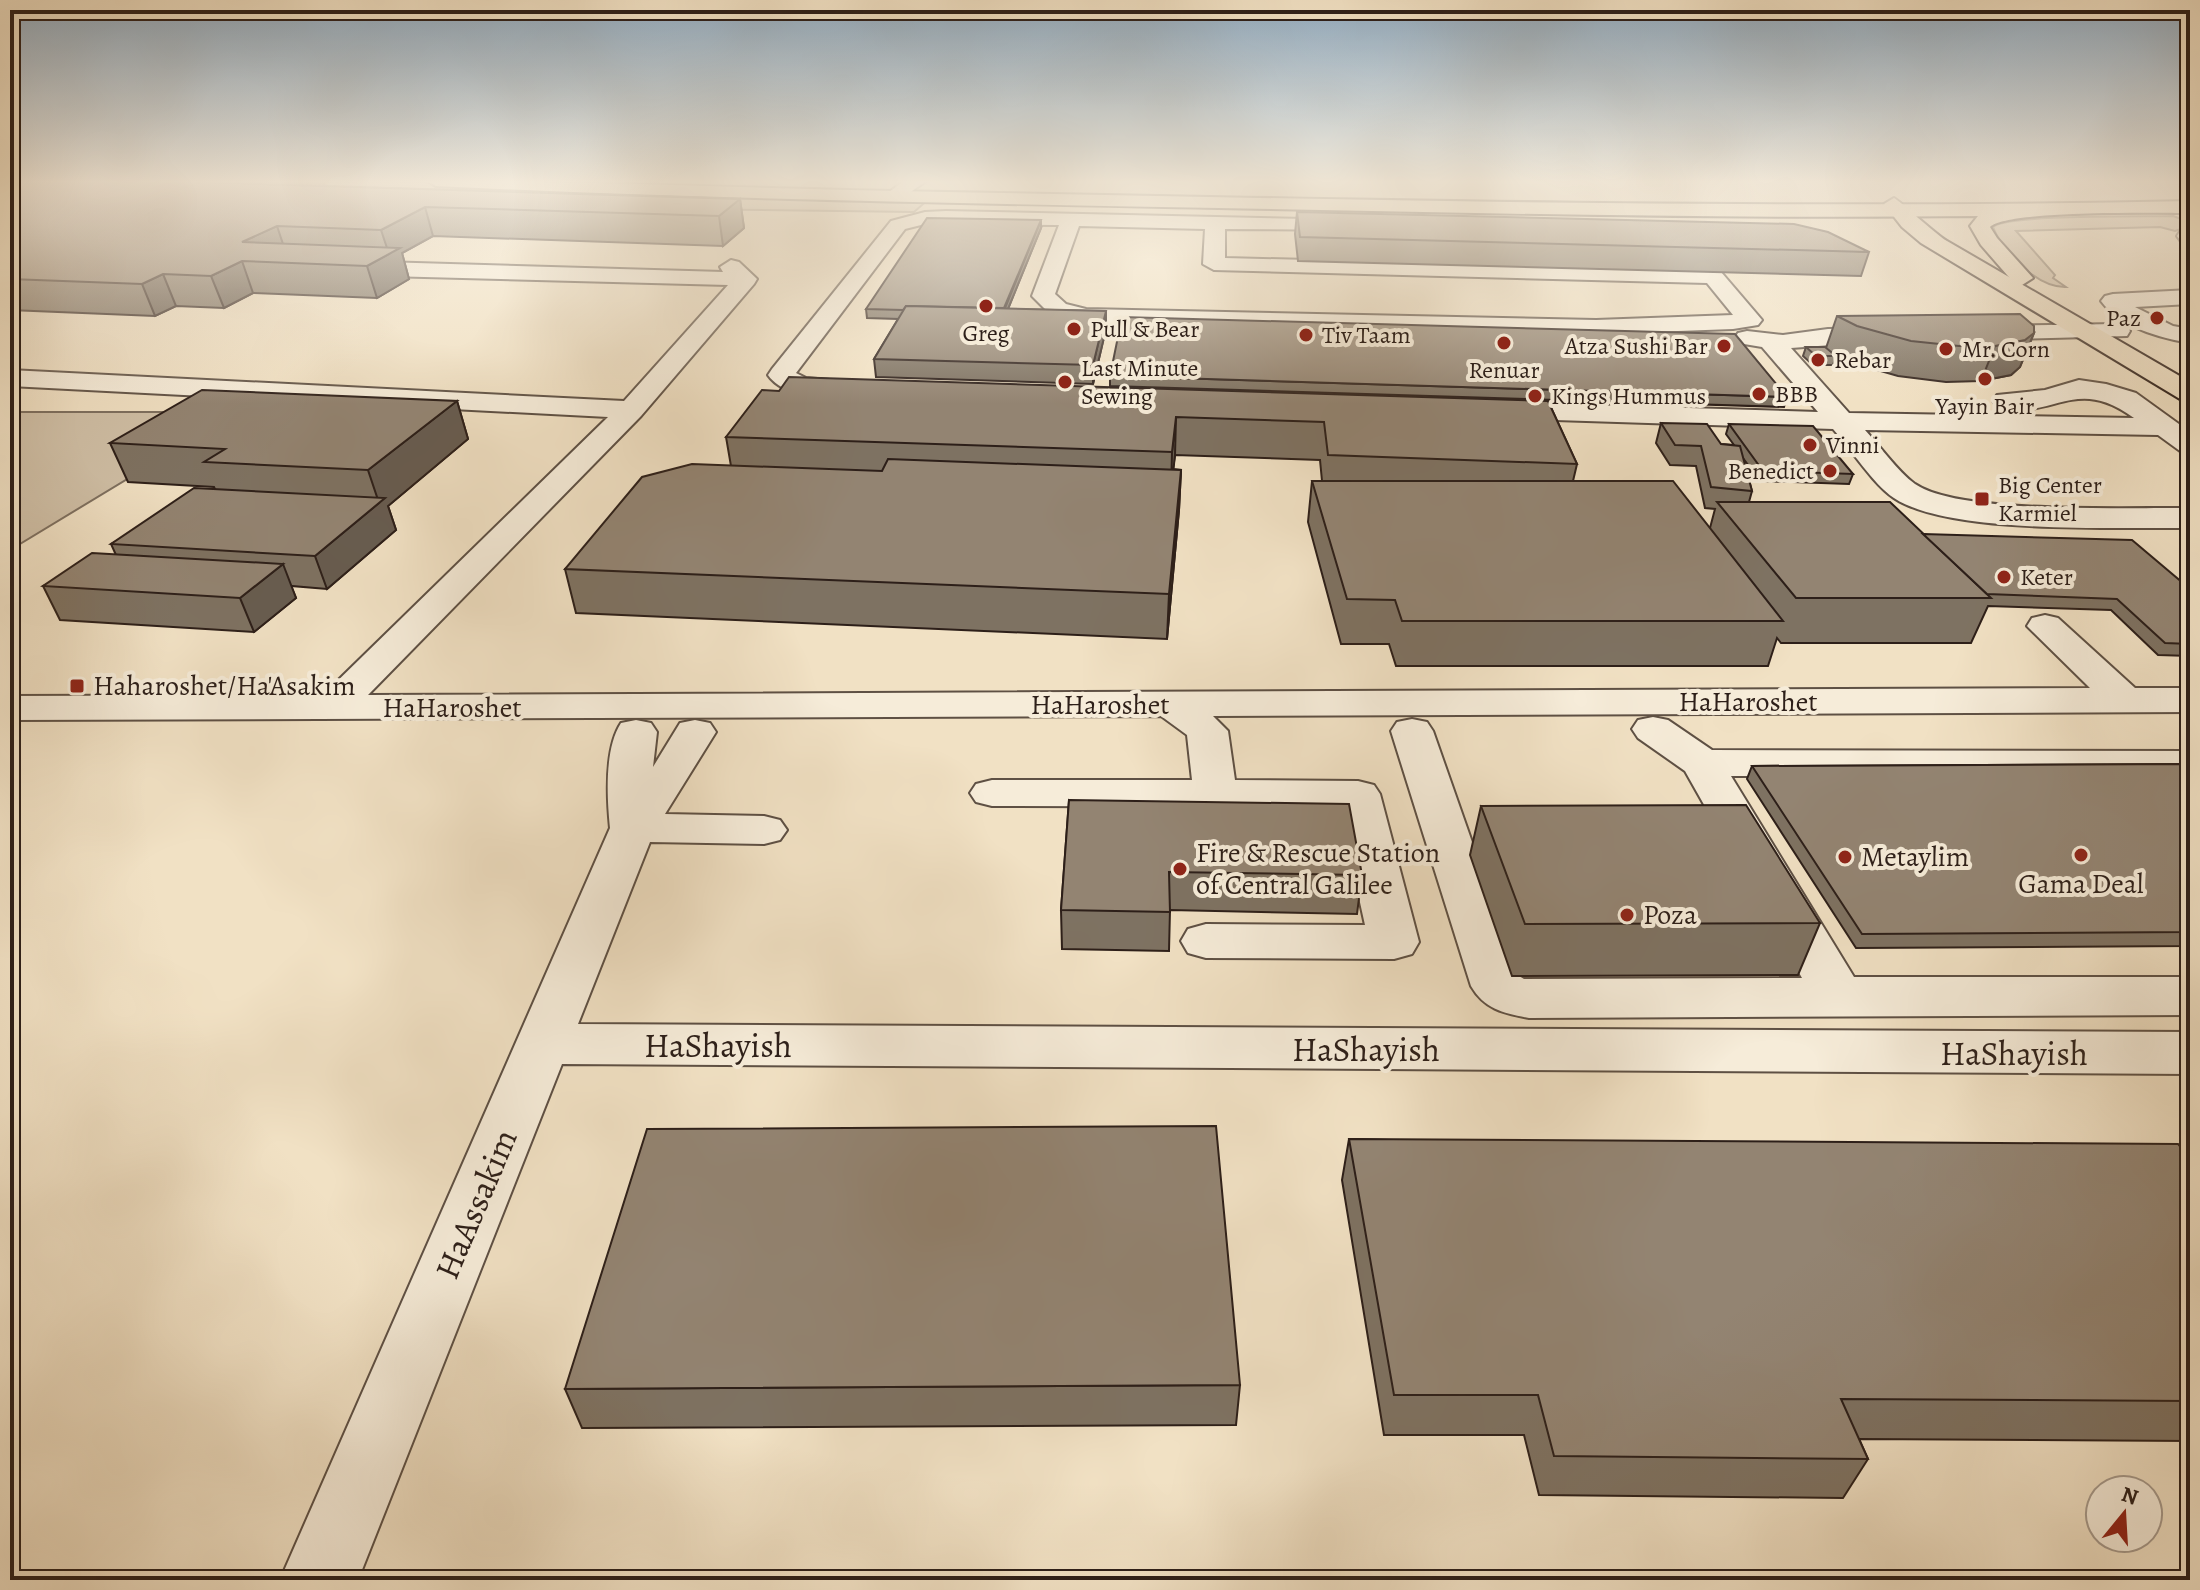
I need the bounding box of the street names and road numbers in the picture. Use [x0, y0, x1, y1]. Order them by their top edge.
street label: HaHaroshet [1678, 683, 1818, 721]
street label: HaHaroshet [1030, 686, 1170, 724]
street label: HaHaroshet [382, 689, 522, 727]
street label: HaShayish [644, 1022, 792, 1069]
street label: HaShayish [1292, 1026, 1440, 1073]
street label: HaShayish [1940, 1030, 2088, 1077]
street label: HaAssakim [423, 1122, 529, 1286]

